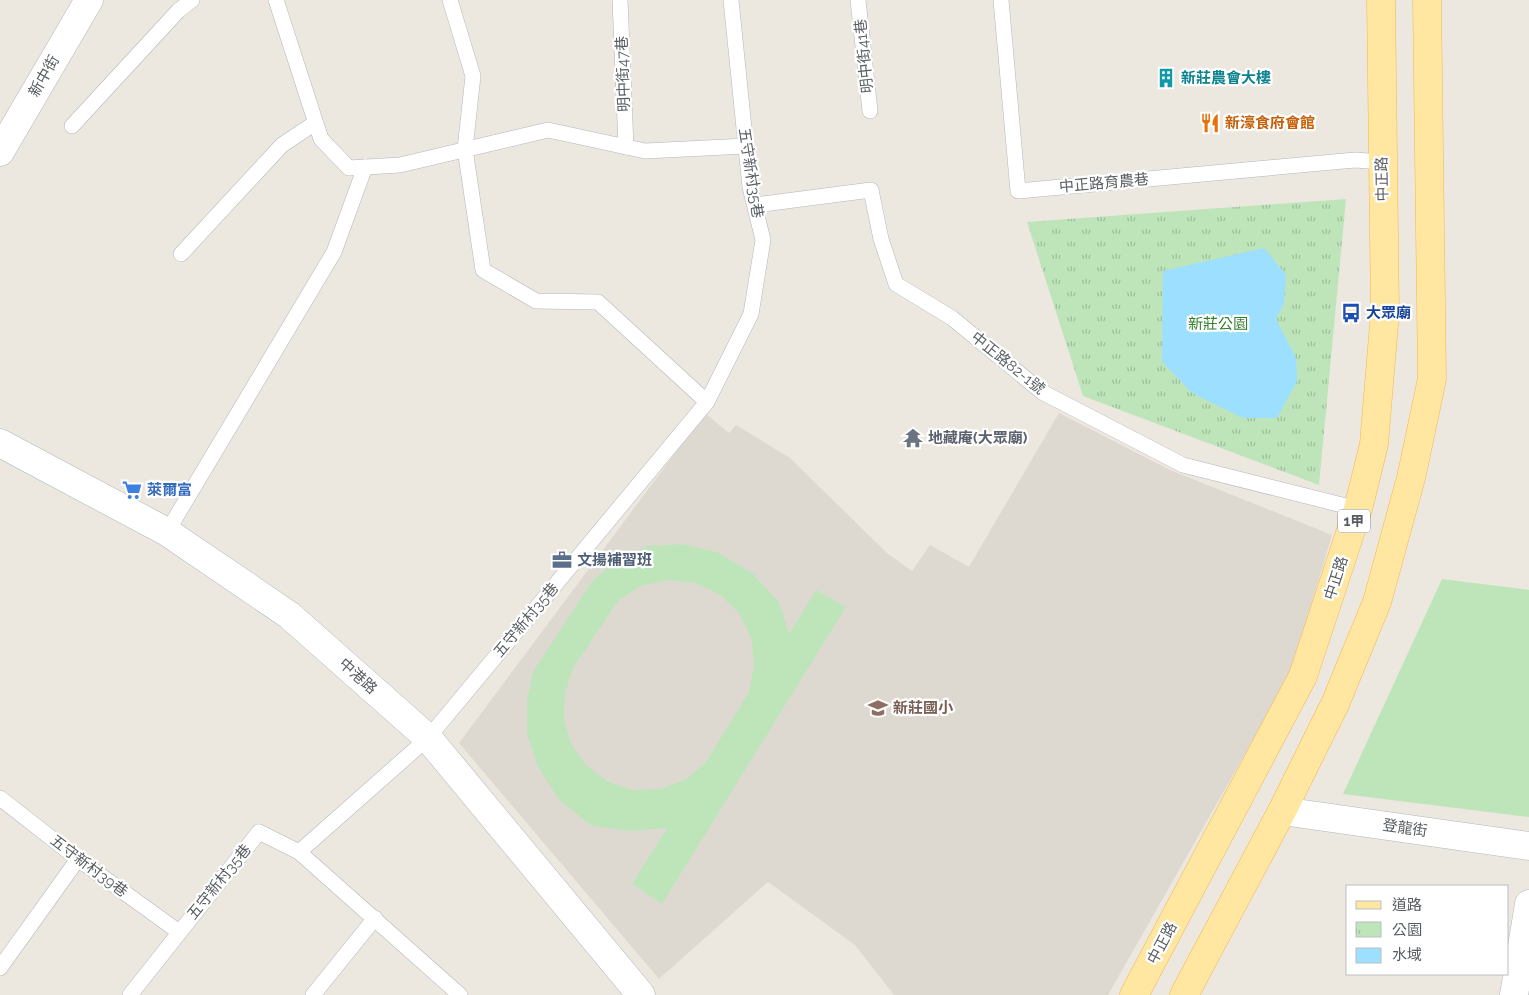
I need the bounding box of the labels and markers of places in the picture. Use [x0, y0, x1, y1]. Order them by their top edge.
building icon: 新莊農會大樓 [1155, 67, 1177, 89]
place label: 新莊農會大樓 [1181, 69, 1271, 87]
restaurant icon: 新濠食府會館 [1199, 112, 1221, 134]
place label: 新濠食府會館 [1225, 114, 1315, 132]
bus stop icon: 大眾廟 [1340, 302, 1362, 324]
place label: 大眾廟 [1366, 304, 1411, 322]
temple icon: 地藏庵(大眾廟) [902, 427, 924, 449]
place label: 地藏庵(大眾廟) [928, 429, 1028, 447]
supermarket icon: 萊爾富 [121, 479, 143, 501]
place label: 萊爾富 [147, 481, 192, 499]
office icon: 文揚補習班 [551, 549, 573, 571]
place label: 文揚補習班 [577, 551, 652, 569]
school or university icon: 新莊國小 [867, 697, 889, 719]
place label: 新莊國小 [893, 699, 954, 717]

